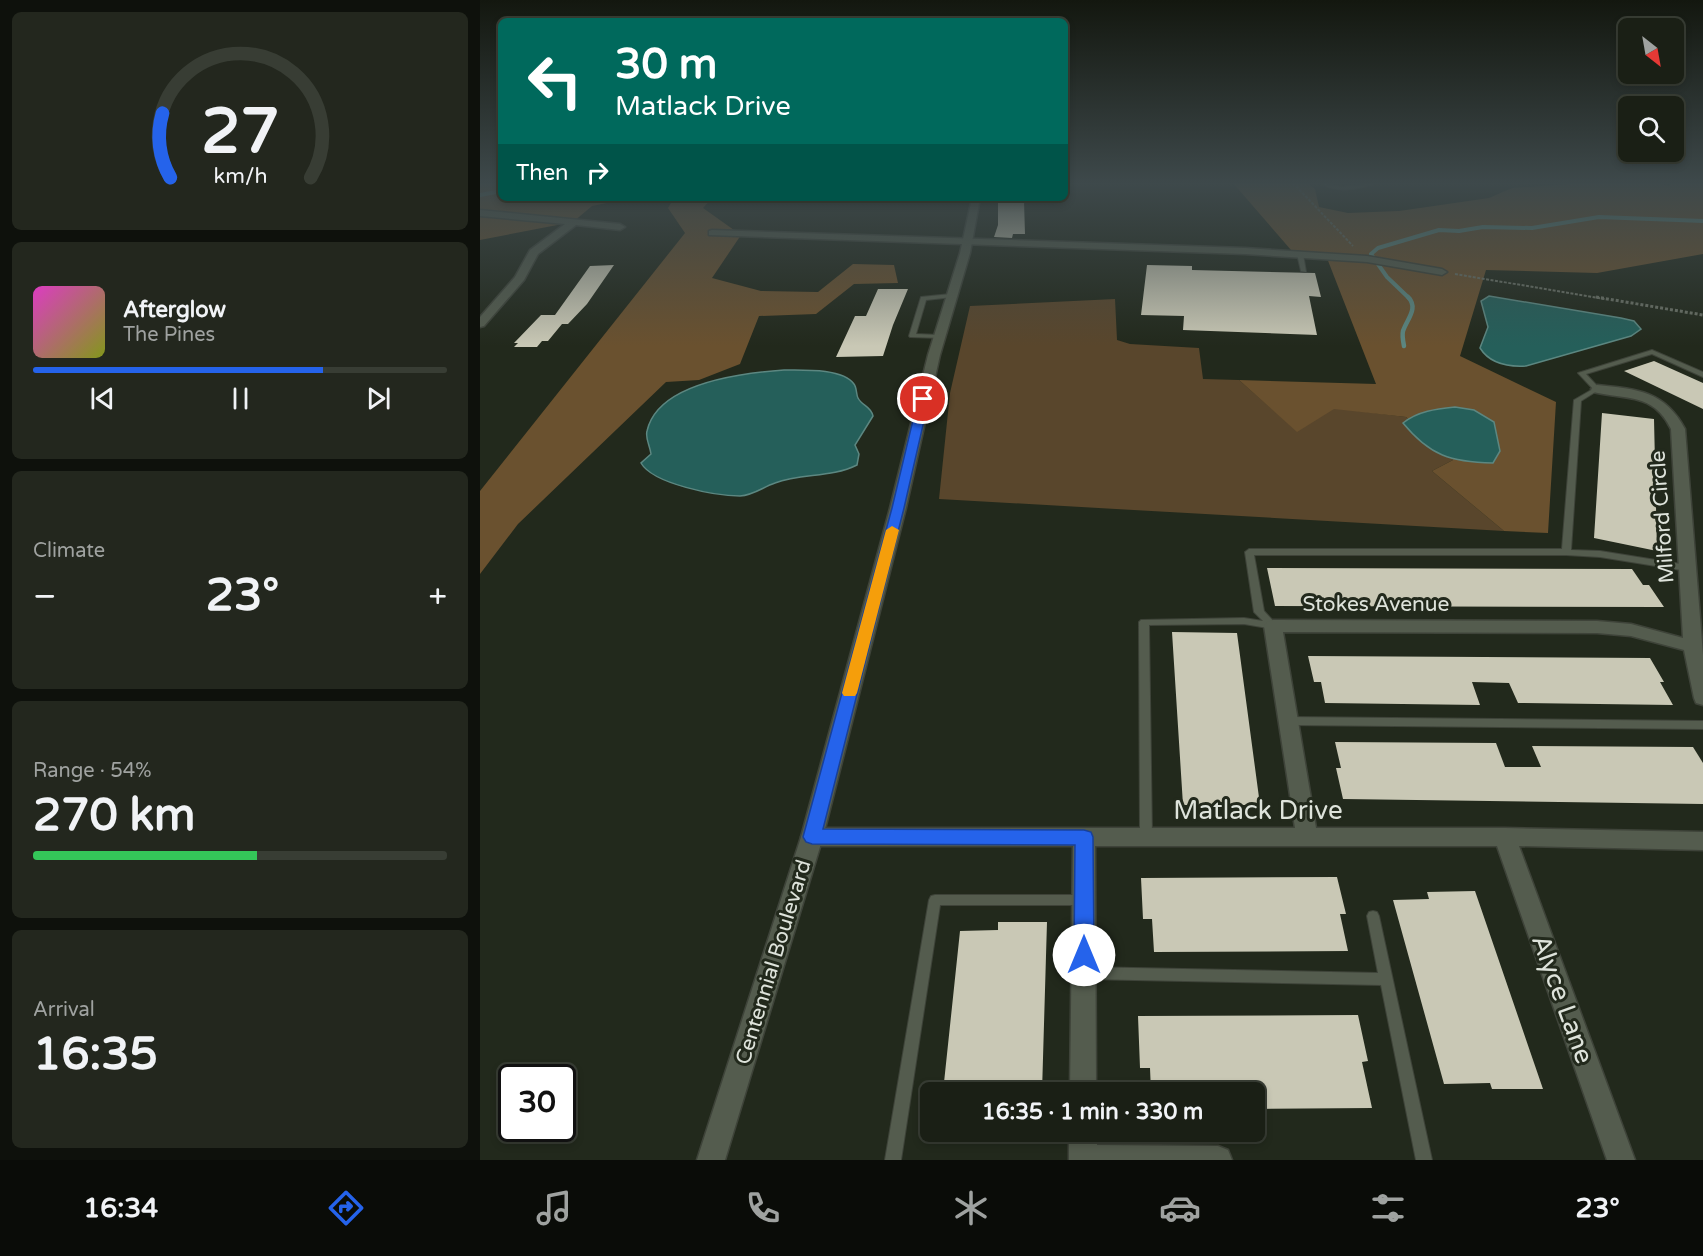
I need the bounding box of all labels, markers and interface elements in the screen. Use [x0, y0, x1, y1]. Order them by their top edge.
north arrow [1618, 18, 1684, 84]
map controls [1618, 18, 1684, 162]
text: 30 m [615, 39, 717, 90]
icon: left [516, 42, 594, 120]
text: Matlack Drive [615, 90, 791, 123]
text: 27 [201, 95, 279, 170]
button: search [1618, 96, 1684, 162]
icon: right [581, 156, 614, 189]
text: Then [516, 160, 569, 186]
text: km/h [213, 163, 267, 189]
text: Afterglow [123, 297, 226, 323]
text: The Pines [123, 323, 215, 347]
pin [897, 373, 948, 424]
icon: previous [86, 382, 119, 415]
icon: pause [224, 382, 257, 415]
icon: next [362, 382, 395, 415]
icon: arrive [906, 382, 939, 415]
street label: Milford Circle [1645, 450, 1680, 584]
text: Climate [33, 539, 105, 563]
text: 23° [206, 569, 279, 623]
text: − [33, 577, 57, 616]
text: + [428, 577, 447, 616]
street label: Stokes Avenue [1303, 592, 1450, 617]
text: Range · 54% [33, 759, 152, 783]
text: 270 km [33, 789, 195, 843]
street label: Matlack Drive [1173, 795, 1343, 826]
street label: Centennial Boulevard [730, 857, 817, 1067]
position arrow [1052, 923, 1116, 987]
street label: Alyce Lane [1525, 930, 1600, 1068]
text: Arrival [33, 998, 95, 1022]
text: 16:35 [33, 1028, 158, 1082]
speed limit sign: 30 [498, 1064, 576, 1142]
text: 16:35 · 1 min · 330 m [982, 1099, 1203, 1125]
icon: directions [325, 1187, 367, 1229]
icon: music [533, 1187, 575, 1229]
icon: phone [742, 1187, 784, 1229]
icon: climate [950, 1187, 992, 1229]
icon: car [1159, 1187, 1201, 1229]
icon: filters [1367, 1187, 1409, 1229]
text: 16:34 [83, 1192, 158, 1225]
text: 23° [1576, 1192, 1620, 1225]

